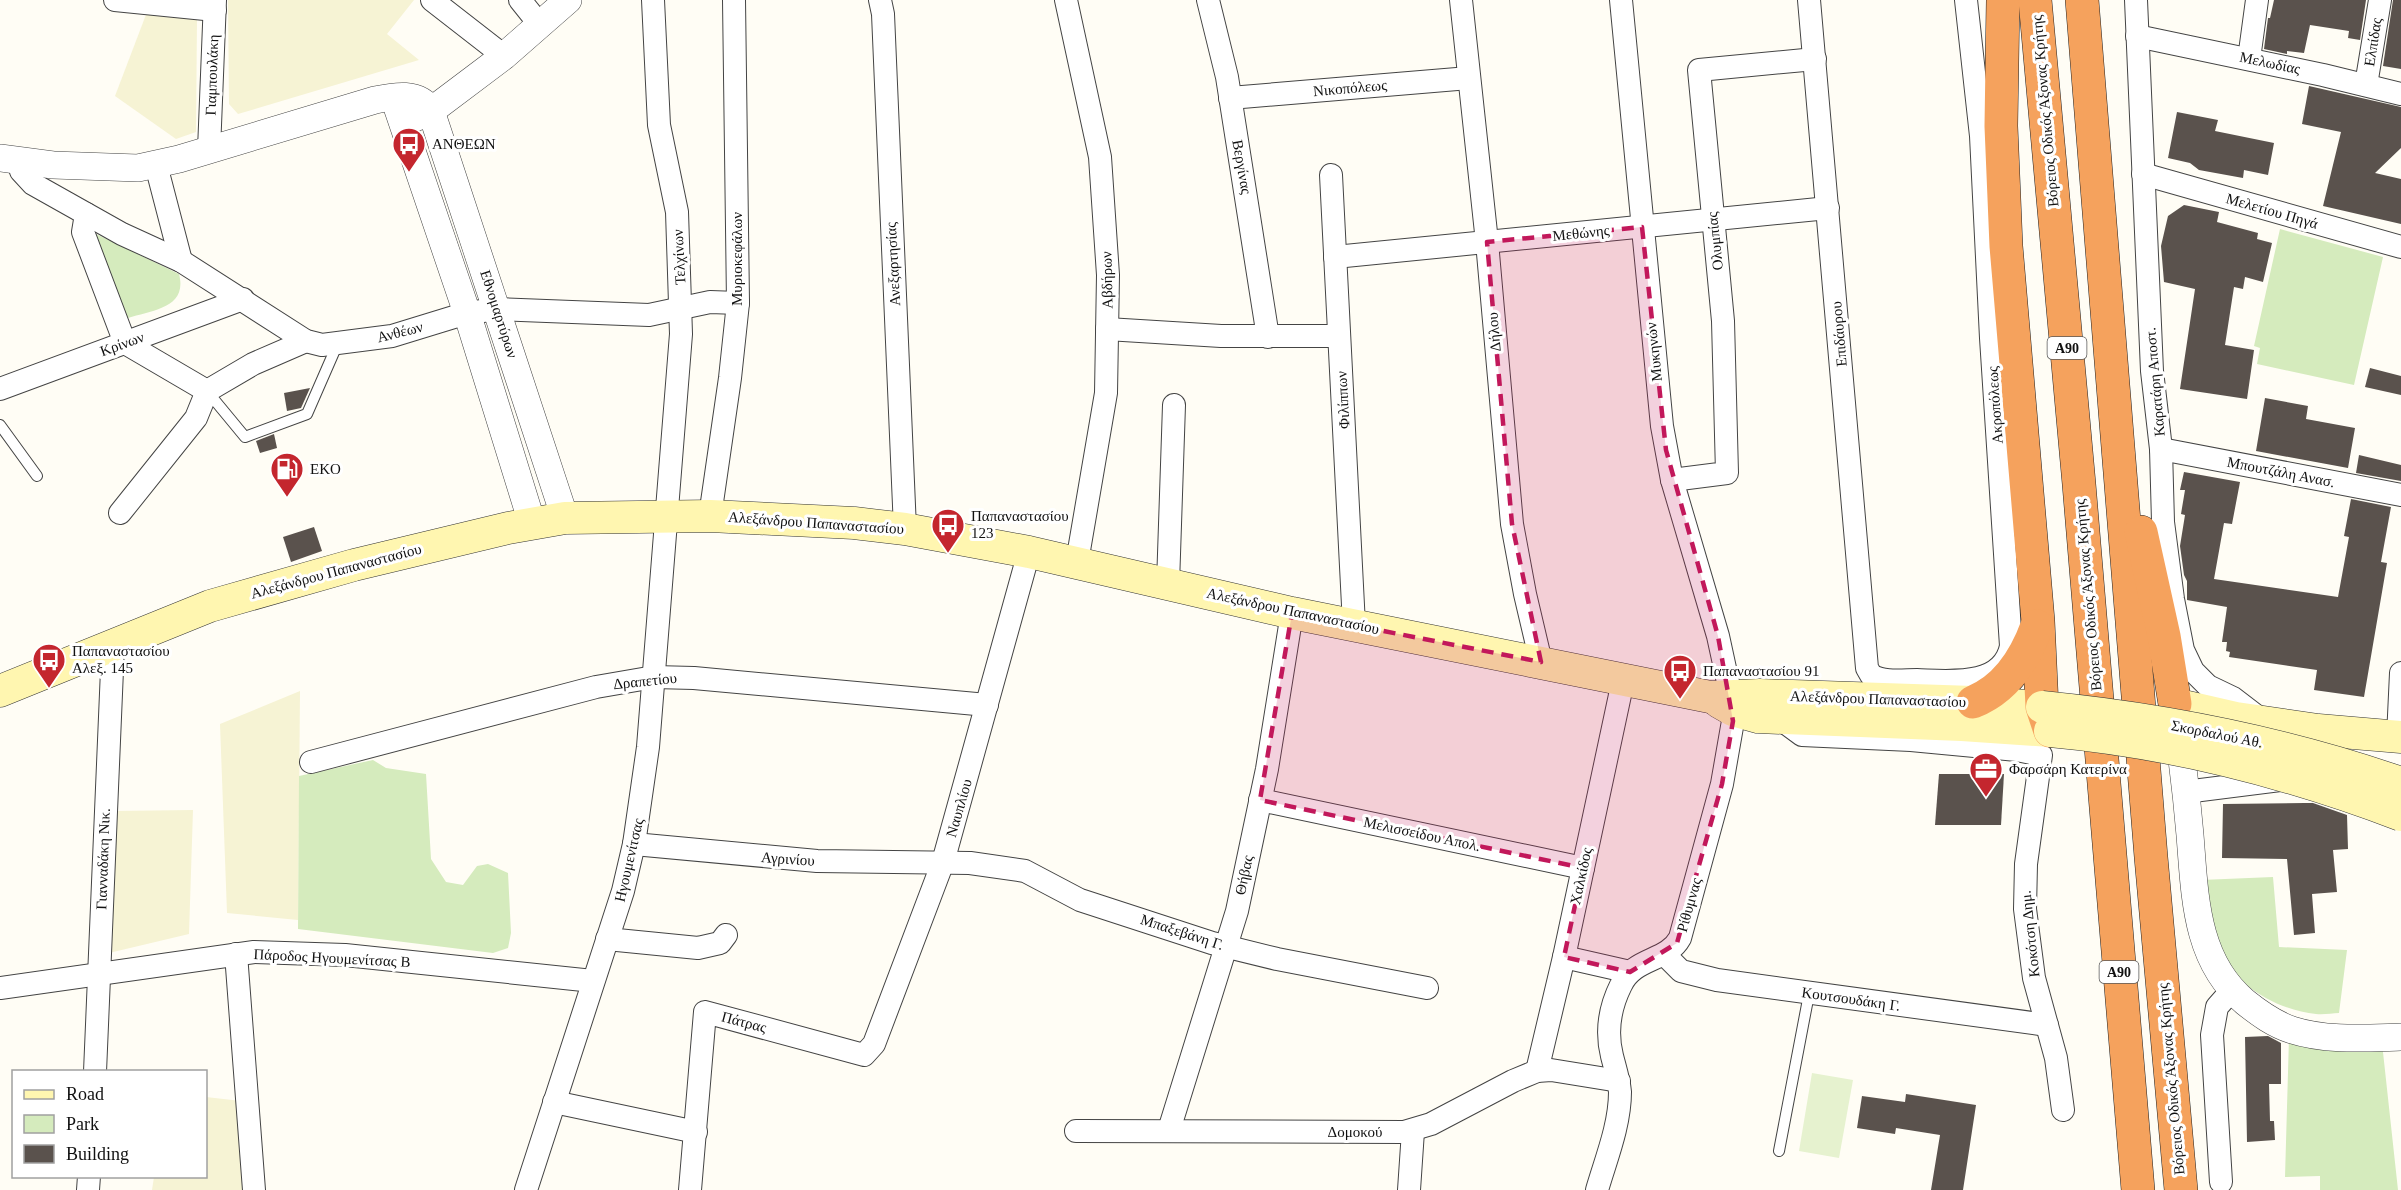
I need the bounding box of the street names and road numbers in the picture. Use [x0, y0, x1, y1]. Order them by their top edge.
street label: Βόρειος Οδικός Άξονας Κρήτης [2029, 14, 2061, 208]
street label: Ελπίδας [2361, 17, 2385, 67]
street label: Γιαμπουλάκη [203, 34, 221, 116]
street label: Μελωδίας [2238, 49, 2302, 77]
street label: Νικοπόλεως [1312, 77, 1388, 99]
street label: Βεργίνας [1229, 139, 1255, 196]
street label: Μελετίου Πηγά [2224, 190, 2320, 232]
street label: Ολυμπίας [1704, 211, 1726, 271]
street label: Μυριοκεφάλων [729, 212, 745, 306]
street label: Ανεξαρτησίας [883, 222, 903, 306]
street label: Μεθώνης [1552, 222, 1610, 244]
street label: Τελχίνων [670, 228, 688, 285]
street label: Αβδήρων [1098, 251, 1116, 309]
street label: Εθνομαρτύρων [477, 268, 521, 360]
street label: Επιδάυρου [1828, 301, 1850, 367]
street label: Δήλου [1484, 312, 1504, 352]
street label: Ανθέων [375, 319, 425, 345]
street label: Μυκηνών [1643, 321, 1665, 382]
street label: Καρατάρη Αποστ. [2142, 327, 2168, 437]
street label: Κρίνων [98, 329, 146, 359]
road number: Α90 [2048, 337, 2086, 359]
street label: Ακροπόλεως [1984, 366, 2006, 444]
street label: Φιλίππων [1333, 370, 1353, 429]
street label: Μπουτζάλη Ανασ. [2226, 454, 2336, 490]
street label: Βόρειος Οδικός Άξονας Κρήτης [2072, 498, 2104, 692]
street label: Αλεξάνδρου Παπαναστασίου [728, 509, 904, 537]
street label: Αλεξάνδρου Παπαναστασίου [249, 540, 423, 602]
street label: Αλεξάνδρου Παπαναστασίου [1205, 585, 1381, 637]
street label: Δραπετίου [612, 670, 678, 692]
street label: Αλεξάνδρου Παπαναστασίου [1790, 688, 1966, 710]
street label: Σκορδαλού Αθ. [2170, 717, 2264, 751]
street label: Ναυπλίου [943, 777, 975, 839]
street label: Γιανναδάκη Νικ. [93, 808, 113, 910]
street label: Μελισσείδου Απολ. [1362, 814, 1482, 854]
street label: Ηγουμενίτσας [612, 817, 646, 903]
street label: Χαλκίδος [1567, 846, 1595, 906]
street label: Αγρινίου [761, 849, 815, 869]
street label: Θήβας [1232, 854, 1256, 896]
street label: Ρίθυμνας [1674, 876, 1704, 934]
street label: Κοκότση Δημ. [2017, 890, 2043, 978]
street label: Μπαξεβάνη Γ. [1139, 911, 1225, 953]
street label: Πάροδος Ηγουμενίτσας Β [253, 946, 411, 970]
road number: Α90 [2100, 961, 2138, 983]
street label: Βόρειος Οδικός Άξονας Κρήτης [2155, 982, 2187, 1176]
street label: Κουτσουδάκη Γ. [1801, 984, 1901, 1014]
street label: Πάτρας [720, 1008, 768, 1036]
street label: Δομοκού [1328, 1124, 1382, 1140]

